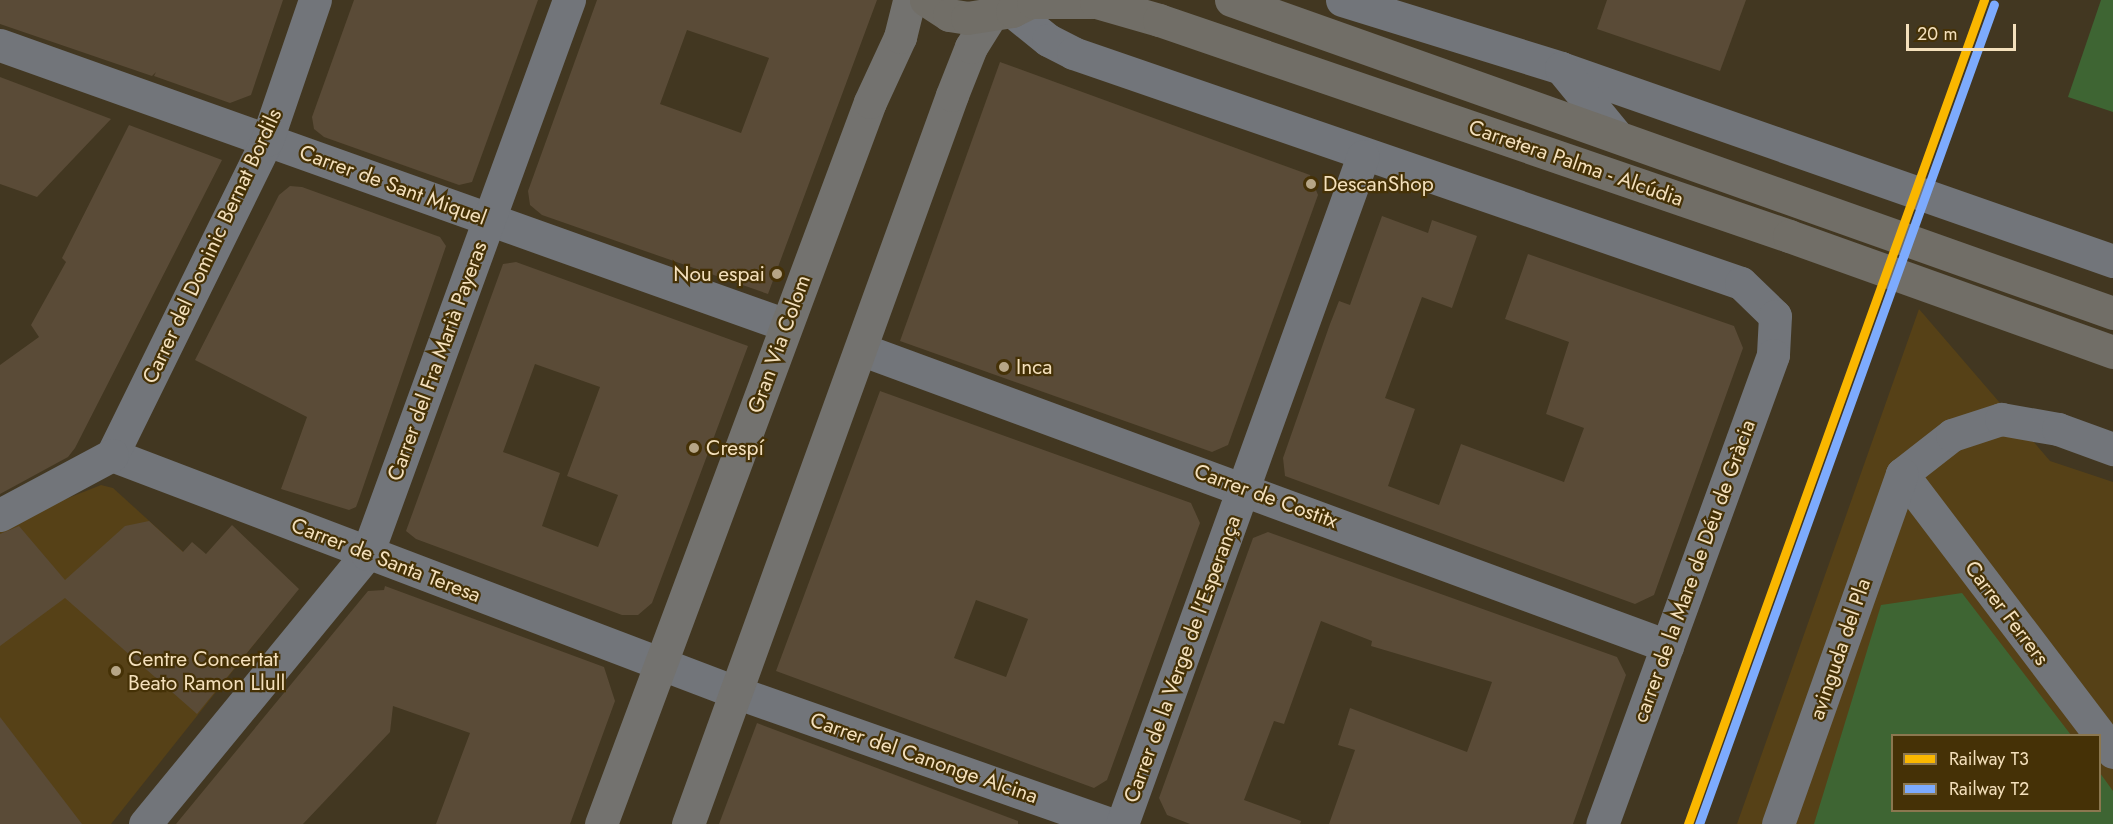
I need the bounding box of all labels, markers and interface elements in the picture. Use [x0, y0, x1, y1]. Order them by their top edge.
scale bar [1909, 12, 2018, 50]
text: 20 m [1917, 21, 1957, 47]
street label: Carrer del Dominic Bernat Bordils [137, 104, 287, 388]
street label: Carretera Palma - Alcúdia [1465, 114, 1687, 212]
street label: Carrer de Sant Miquel [296, 139, 490, 231]
place label: DescanShop [1323, 171, 1434, 197]
marker: DescanShop [1304, 177, 1318, 191]
street label: Carrer del Fra Marià Payeras [382, 238, 492, 484]
place label: Nou espai [673, 261, 765, 287]
marker: Nou espai [770, 267, 784, 281]
street label: Gran Via Colom [742, 271, 816, 417]
place label: Inca [1016, 354, 1052, 380]
marker: Inca [997, 360, 1011, 374]
street label: carrer de la Mare de Déu de Gràcia [1627, 416, 1761, 726]
place label: Crespí [706, 435, 764, 461]
marker: Crespí [687, 441, 701, 455]
street label: Carrer de Costitx [1191, 458, 1341, 534]
street label: Carrer de Santa Teresa [288, 512, 484, 608]
street label: Carrer de la Verge de l'Esperança [1118, 512, 1246, 806]
street label: Carrer Ferrers [1960, 556, 2054, 670]
street label: avinguda del Pla [1804, 575, 1876, 723]
place label: Centre Concertat Beato Ramon Llull [128, 646, 285, 696]
marker: Centre Concertat Beato Ramon Llull [109, 664, 123, 678]
street label: Carrer del Canonge Alcina [807, 707, 1041, 809]
legend [1891, 734, 2101, 812]
text: Railway T3 [1949, 746, 2029, 772]
text: Railway T2 [1949, 776, 2029, 802]

